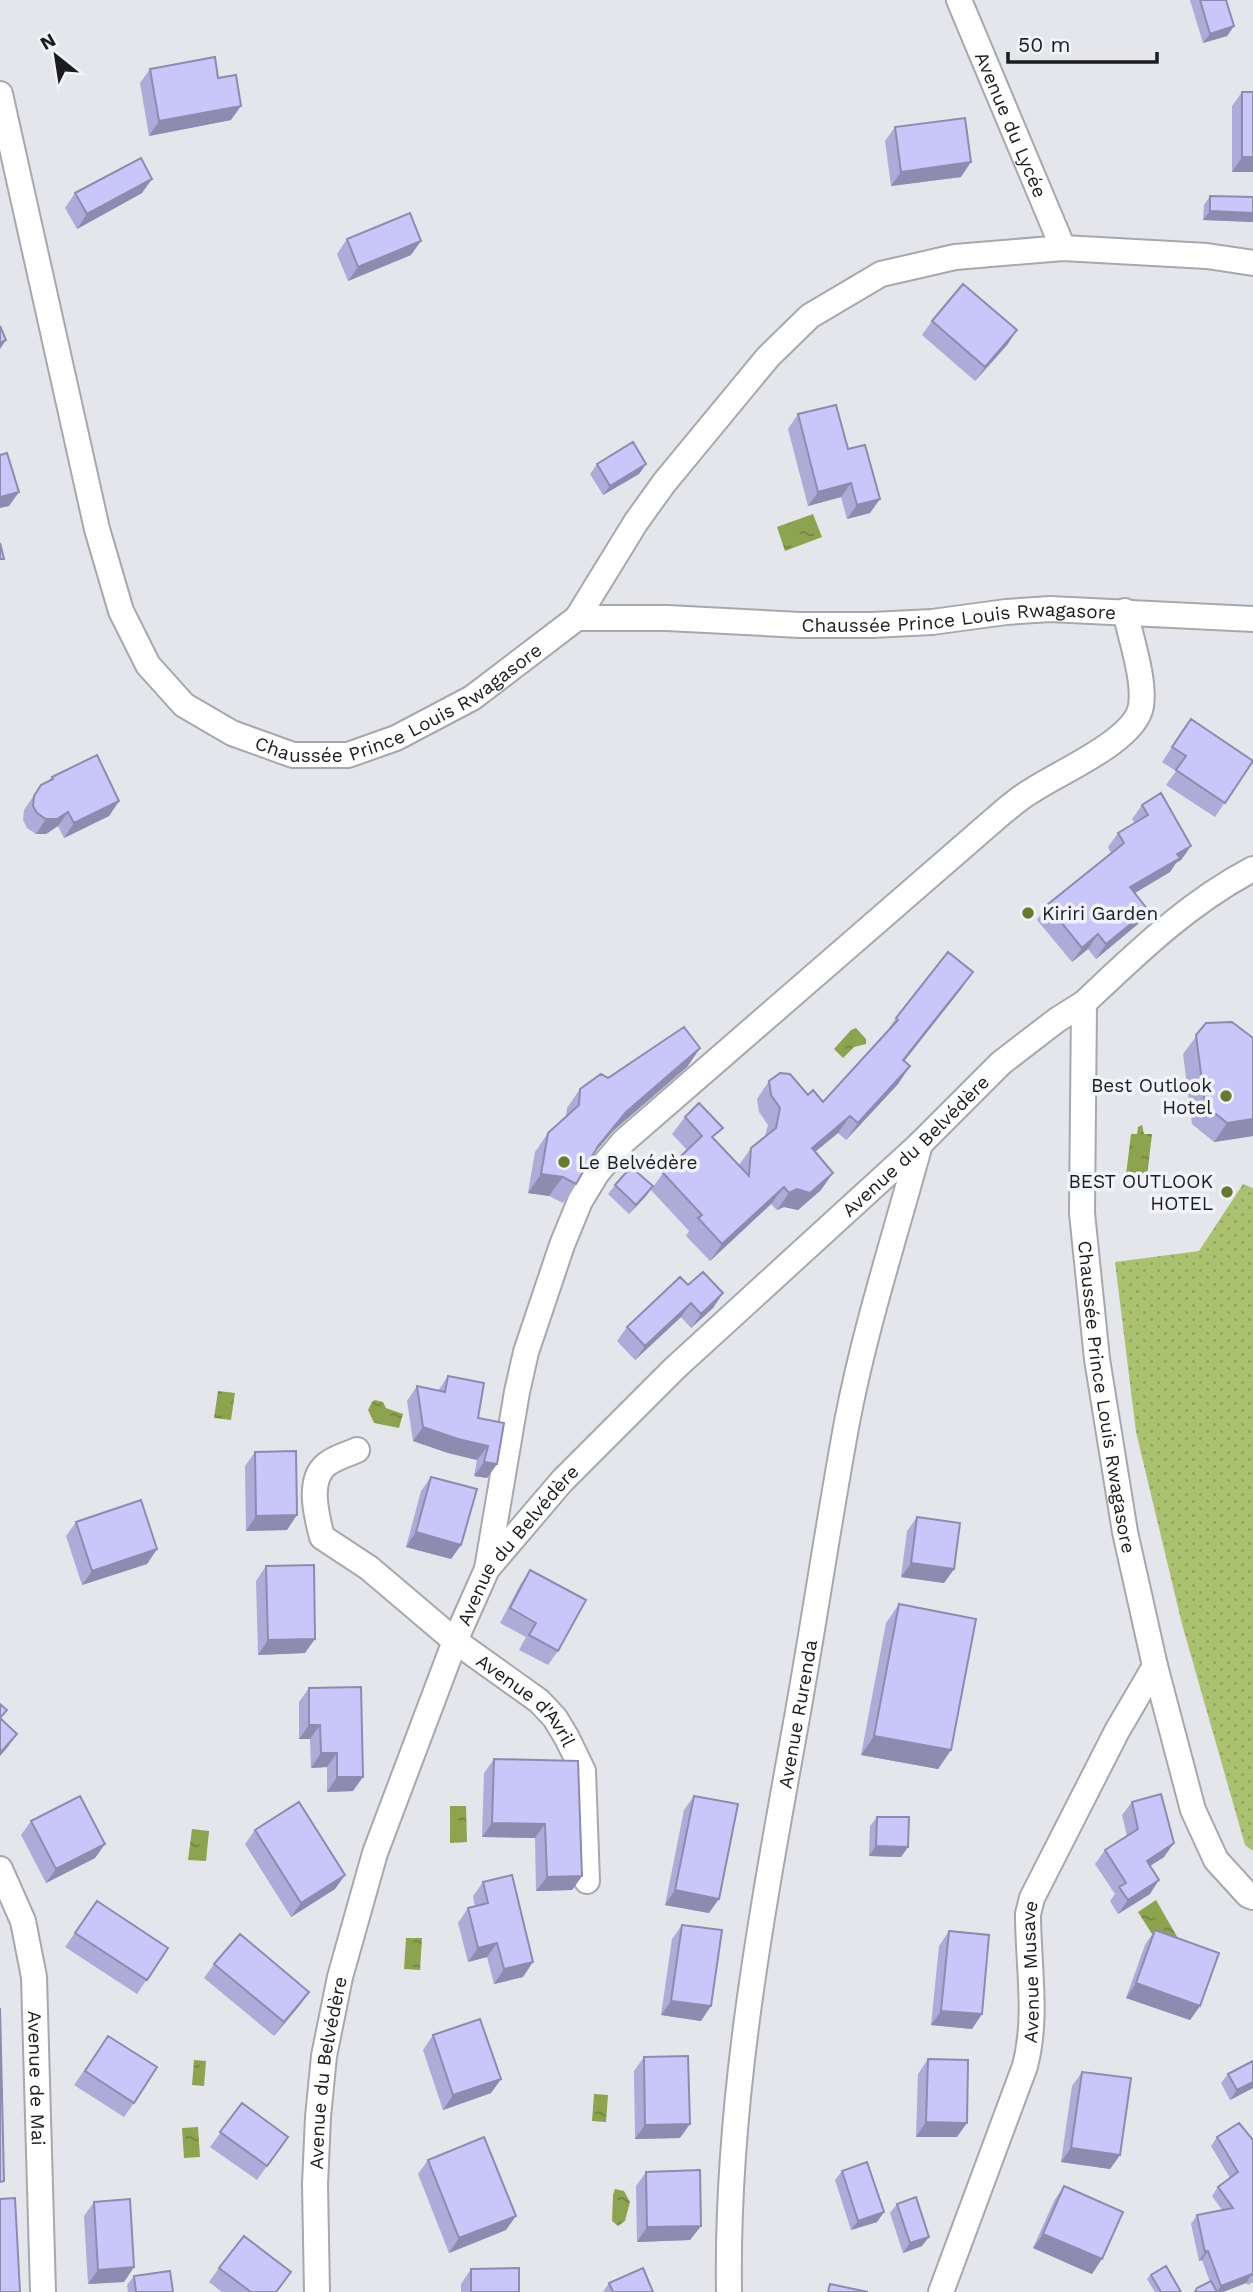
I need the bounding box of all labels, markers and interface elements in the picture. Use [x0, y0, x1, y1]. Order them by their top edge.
north arrow [21, 21, 91, 91]
scale bar [1008, 21, 1157, 65]
text: N [36, 28, 60, 55]
text: 50 m [1018, 32, 1070, 57]
street label: Avenue du Lycée [970, 48, 1052, 201]
street label: Chaussée Prince Louis Rwagasore [801, 597, 1117, 637]
street label: Chaussée Prince Louis Rwagasore [252, 638, 546, 767]
place label: Kiriri Garden [1042, 902, 1158, 925]
marker: Kiriri Garden [1020, 905, 1036, 921]
street label: Avenue du Belvédère [837, 1070, 994, 1221]
place label: Best Outlook Hotel [1091, 1074, 1212, 1119]
marker: Best Outlook Hotel [1218, 1088, 1234, 1104]
place label: Le Belvédère [578, 1151, 697, 1174]
marker: Le Belvédère [556, 1154, 572, 1170]
place label: BEST OUTLOOK HOTEL [1068, 1170, 1213, 1215]
marker: BEST OUTLOOK HOTEL [1219, 1184, 1235, 1200]
street label: Chaussée Prince Louis Rwagasore [1073, 1239, 1141, 1555]
street label: Avenue du Belvédère [452, 1460, 583, 1629]
street label: Avenue Rurenda [773, 1638, 822, 1790]
street label: Avenue d'Avril [472, 1649, 581, 1750]
street label: Avenue Musave [1016, 1898, 1043, 2044]
street label: Avenue du Belvédère [304, 1974, 351, 2170]
street label: Avenue de Mai [23, 2010, 50, 2146]

